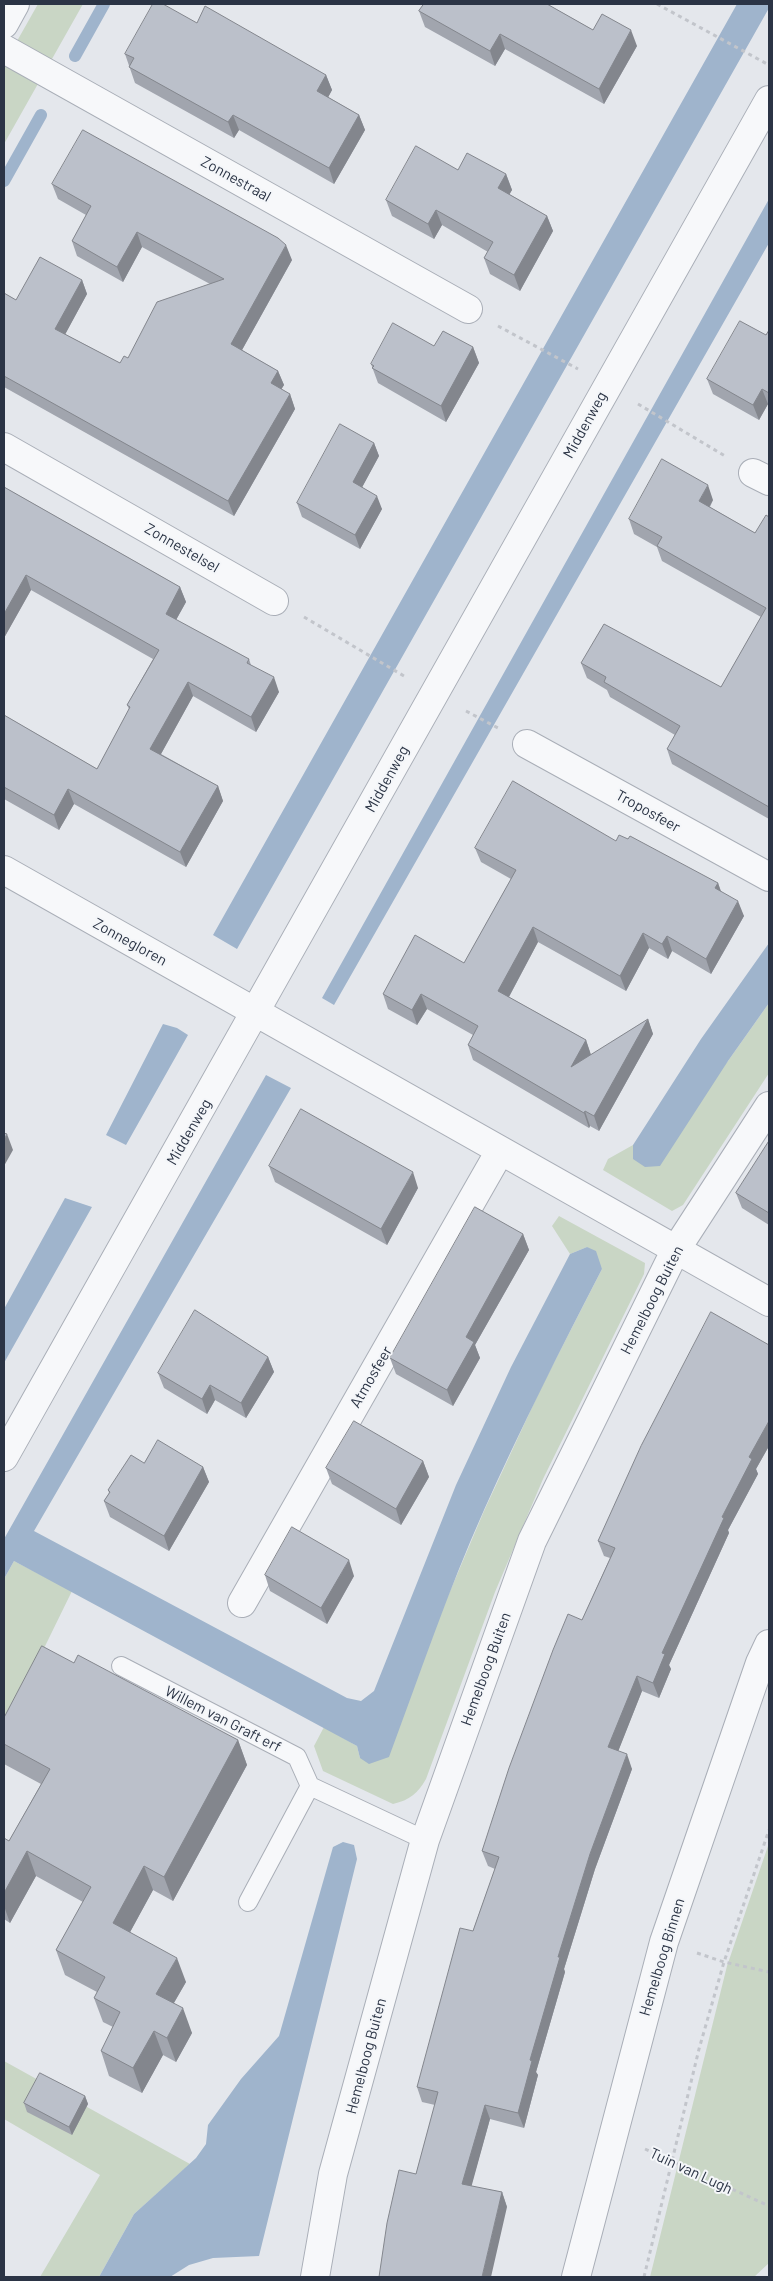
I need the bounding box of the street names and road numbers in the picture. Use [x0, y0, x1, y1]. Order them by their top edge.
street label: Zonnestraal [198, 152, 274, 206]
street label: Middenweg [559, 389, 611, 461]
street label: Zonnestelsel [142, 519, 222, 577]
street label: Middenweg [361, 743, 413, 815]
street label: Troposfeer [613, 786, 683, 836]
street label: Zonnegloren [90, 914, 170, 970]
street label: Middenweg [163, 1096, 215, 1168]
street label: Hemelboog Buiten [617, 1243, 687, 1357]
street label: Atmosfeer [346, 1343, 396, 1411]
street label: Hemelboog Buiten [457, 1610, 515, 1728]
street label: Willem van Graft erf [162, 1682, 284, 1756]
street label: Hemelboog Binnen [636, 1896, 688, 2018]
street label: Hemelboog Buiten [342, 1996, 390, 2116]
street label: Tuin van Lugh [647, 2144, 735, 2198]

